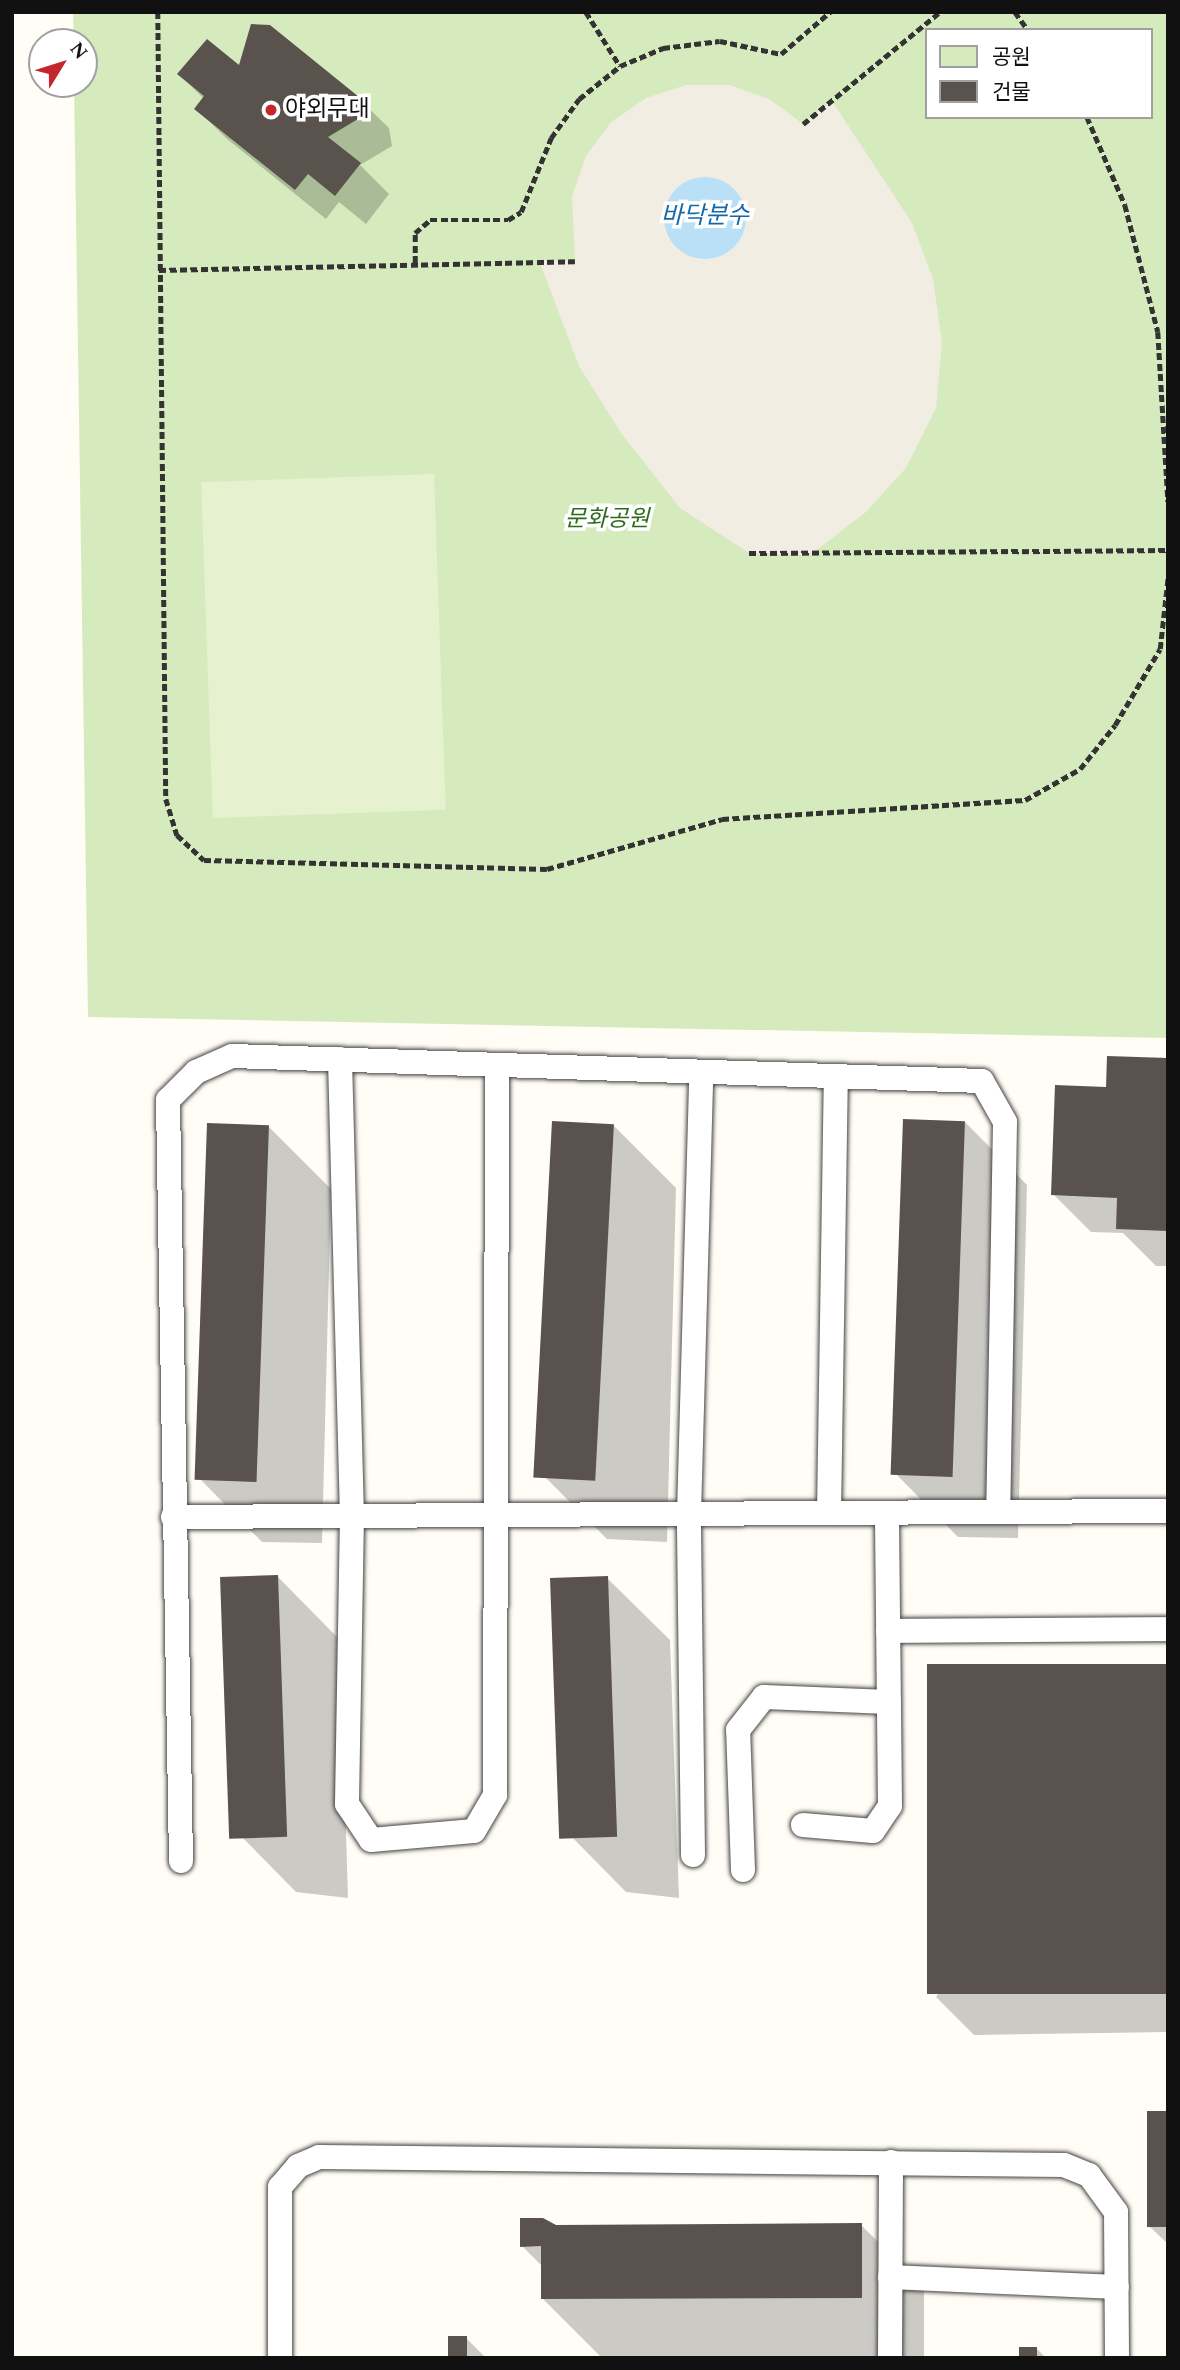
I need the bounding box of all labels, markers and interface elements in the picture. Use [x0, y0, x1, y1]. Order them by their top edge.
north arrow [28, 28, 98, 98]
legend [925, 28, 1152, 119]
text: N [62, 36, 95, 66]
text: 공원 [992, 42, 1031, 74]
text: 건물 [992, 77, 1031, 109]
place label: 야외무대 [285, 96, 370, 124]
marker: 야외무대 [263, 102, 279, 118]
water label: 바닥분수 [661, 203, 749, 231]
park label: 문화공원 [565, 506, 649, 534]

